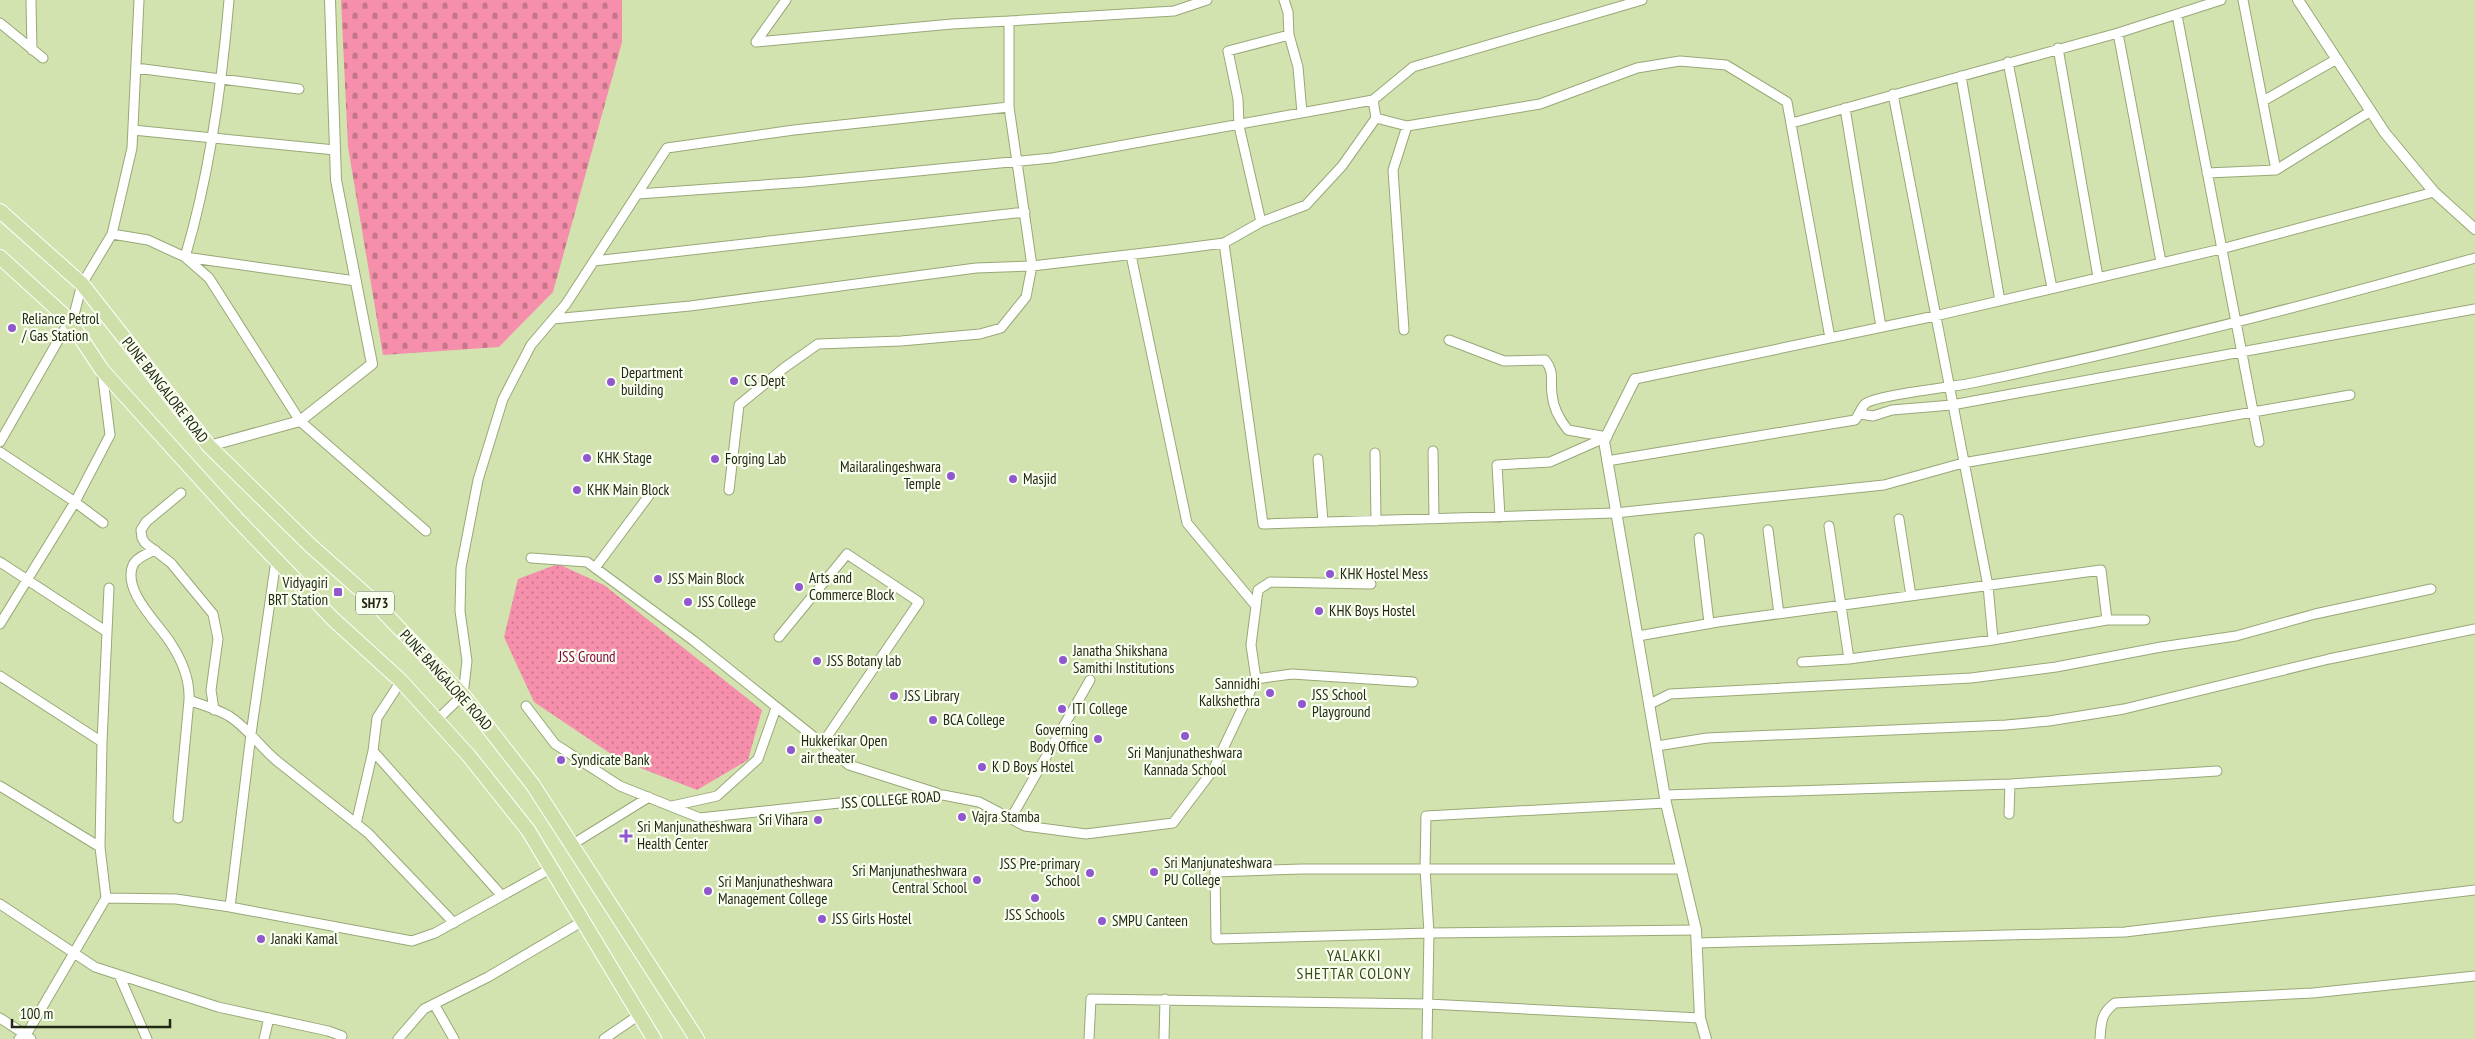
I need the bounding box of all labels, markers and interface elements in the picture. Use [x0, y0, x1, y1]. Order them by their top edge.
place label: Reliance Petrol / Gas Station [21, 309, 100, 345]
marker: Reliance Petrol / Gas Station [6, 322, 18, 334]
street label: PUNE BANGALORE ROAD [118, 333, 213, 446]
place label: Department building [621, 363, 683, 399]
place label: CS Dept [744, 371, 785, 390]
marker: CS Dept [728, 375, 740, 387]
marker: Department building [605, 376, 617, 388]
place label: KHK Stage [597, 448, 652, 467]
place label: Forging Lab [725, 449, 786, 468]
marker: KHK Stage [581, 452, 593, 464]
marker: Forging Lab [709, 453, 721, 465]
place label: Mailaralingeshwara Temple [840, 457, 941, 493]
place label: Masjid [1023, 469, 1057, 488]
marker: Mailaralingeshwara Temple [945, 470, 957, 482]
marker: Masjid [1007, 473, 1019, 485]
place label: KHK Main Block [587, 480, 670, 499]
marker: KHK Main Block [571, 484, 583, 496]
place label: KHK Hostel Mess [1340, 564, 1428, 583]
place label: Arts and Commerce Block [809, 568, 895, 604]
marker: KHK Hostel Mess [1324, 568, 1336, 580]
place label: JSS Main Block [667, 569, 745, 588]
place label: Vidyagiri BRT Station [268, 573, 328, 609]
marker: JSS Main Block [652, 573, 664, 585]
marker: Arts and Commerce Block [793, 581, 805, 593]
marker: Vidyagiri BRT Station [332, 586, 344, 598]
road number: SH73 [356, 592, 394, 614]
place label: JSS College [697, 592, 756, 611]
marker: JSS College [682, 596, 694, 608]
place label: KHK Boys Hostel [1329, 601, 1416, 620]
marker: KHK Boys Hostel [1313, 605, 1325, 617]
street label: PUNE BANGALORE ROAD [396, 625, 497, 734]
place label: Janatha Shikshana Samithi Institutions [1072, 641, 1174, 677]
park label: JSS Ground [557, 647, 616, 666]
place label: JSS Botany lab [826, 651, 901, 670]
marker: Janatha Shikshana Samithi Institutions [1057, 654, 1069, 666]
marker: JSS Botany lab [811, 655, 823, 667]
place label: Sannidhi Kalkshethra [1199, 674, 1260, 710]
place label: JSS School Playground [1311, 685, 1371, 721]
place label: JSS Library [903, 686, 960, 705]
marker: Sannidhi Kalkshethra [1264, 687, 1276, 699]
marker: JSS Library [888, 690, 900, 702]
marker: JSS School Playground [1296, 698, 1308, 710]
place label: ITI College [1072, 699, 1128, 718]
marker: ITI College [1056, 703, 1068, 715]
place label: BCA College [943, 710, 1005, 729]
marker: BCA College [927, 714, 939, 726]
place label: Governing Body Office [1030, 720, 1088, 756]
marker: Sri Manjunatheshwara Kannada School [1179, 730, 1191, 742]
place label: Hukkerikar Open air theater [801, 731, 887, 767]
marker: Governing Body Office [1092, 733, 1104, 745]
place label: Sri Manjunatheshwara Kannada School [1128, 743, 1242, 779]
marker: Hukkerikar Open air theater [785, 744, 797, 756]
place label: Syndicate Bank [571, 750, 650, 769]
marker: Syndicate Bank [555, 754, 567, 766]
place label: K D Boys Hostel [992, 757, 1074, 776]
marker: K D Boys Hostel [976, 761, 988, 773]
street label: JSS COLLEGE ROAD [839, 787, 942, 813]
place label: Vajra Stamba [971, 807, 1040, 826]
place label: Sri Vihara [758, 810, 808, 829]
marker: Vajra Stamba [956, 811, 968, 823]
marker: Sri Vihara [812, 814, 824, 826]
place label: Sri Manjunatheshwara Health Center [637, 817, 752, 853]
marker: Sri Manjunatheshwara Health Center [619, 829, 633, 843]
place label: Sri Manjunateshwara PU College [1164, 853, 1272, 889]
place label: JSS Pre-primary School [999, 854, 1080, 890]
place label: Sri Manjunatheshwara Central School [852, 861, 967, 897]
marker: Sri Manjunateshwara PU College [1148, 866, 1160, 878]
marker: JSS Pre-primary School [1084, 867, 1096, 879]
place label: Sri Manjunatheshwara Management College [718, 872, 833, 908]
marker: Sri Manjunatheshwara Central School [971, 874, 983, 886]
marker: Sri Manjunatheshwara Management College [702, 885, 714, 897]
marker: JSS Schools [1029, 892, 1041, 904]
place label: JSS Schools [1004, 905, 1065, 924]
place label: JSS Girls Hostel [831, 909, 912, 928]
place label: SMPU Canteen [1112, 911, 1188, 930]
marker: JSS Girls Hostel [816, 913, 828, 925]
marker: SMPU Canteen [1096, 915, 1108, 927]
place label: Janaki Kamal [270, 929, 338, 948]
marker: Janaki Kamal [255, 933, 267, 945]
district label: YALAKKI SHETTAR COLONY [1297, 945, 1411, 983]
scale bar [12, 996, 170, 1028]
text: 100 m [20, 1004, 53, 1023]

